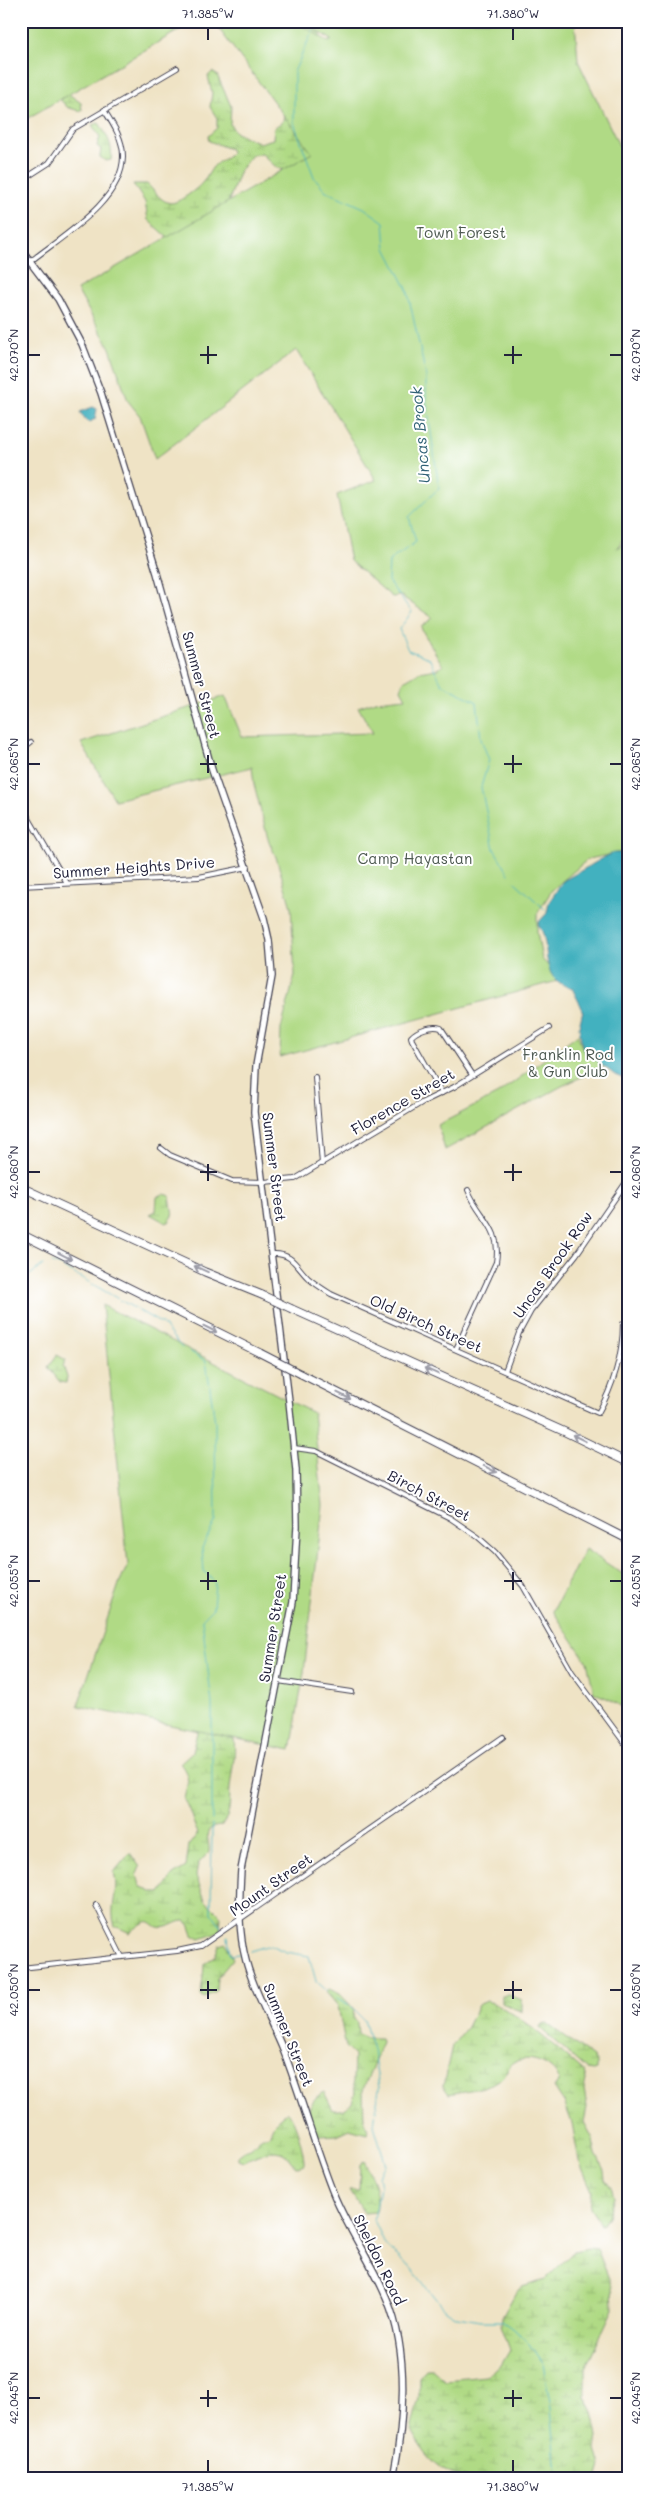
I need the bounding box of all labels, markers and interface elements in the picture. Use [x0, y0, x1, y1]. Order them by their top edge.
text: 71.385°W [182, 5, 234, 21]
text: 71.380°W [487, 5, 539, 21]
park label: Town Forest [416, 222, 506, 242]
text: 42.070°N [5, 329, 21, 381]
text: 42.070°N [627, 329, 643, 381]
water label: Uncas Brook [405, 385, 434, 484]
street label: Summer Street [178, 629, 226, 740]
text: 42.065°N [5, 738, 21, 790]
text: 42.065°N [627, 738, 643, 790]
park label: Camp Hayastan [358, 848, 472, 868]
street label: Summer Heights Drive [52, 851, 216, 883]
park label: Franklin Rod & Gun Club [522, 1044, 614, 1081]
street label: Florence Street [347, 1063, 458, 1139]
street label: Summer Street [258, 1111, 292, 1223]
text: 42.060°N [5, 1146, 21, 1198]
text: 42.060°N [627, 1146, 643, 1198]
street label: Uncas Brook Row [508, 1207, 597, 1322]
one-way arrow [57, 1252, 72, 1261]
one-way arrow [194, 1264, 209, 1274]
street label: Old Birch Street [367, 1289, 486, 1357]
one-way arrow [202, 1325, 217, 1334]
one-way arrow [424, 1365, 439, 1375]
one-way arrow [337, 1392, 352, 1402]
one-way arrow [572, 1433, 587, 1443]
street label: Birch Street [384, 1465, 474, 1525]
one-way arrow [482, 1465, 497, 1474]
text: 42.055°N [5, 1555, 21, 1607]
text: 42.055°N [627, 1555, 643, 1607]
street label: Summer Street [254, 1572, 290, 1684]
street label: Mount Street [225, 1848, 316, 1920]
text: 42.050°N [5, 1964, 21, 2016]
text: 42.050°N [627, 1964, 643, 2016]
street label: Summer Street [259, 1980, 319, 2089]
street label: Sheldon Road [349, 2211, 411, 2308]
text: 42.045°N [5, 2372, 21, 2424]
text: 42.045°N [627, 2372, 643, 2424]
text: 71.385°W [182, 2478, 234, 2494]
text: 71.380°W [487, 2478, 539, 2494]

